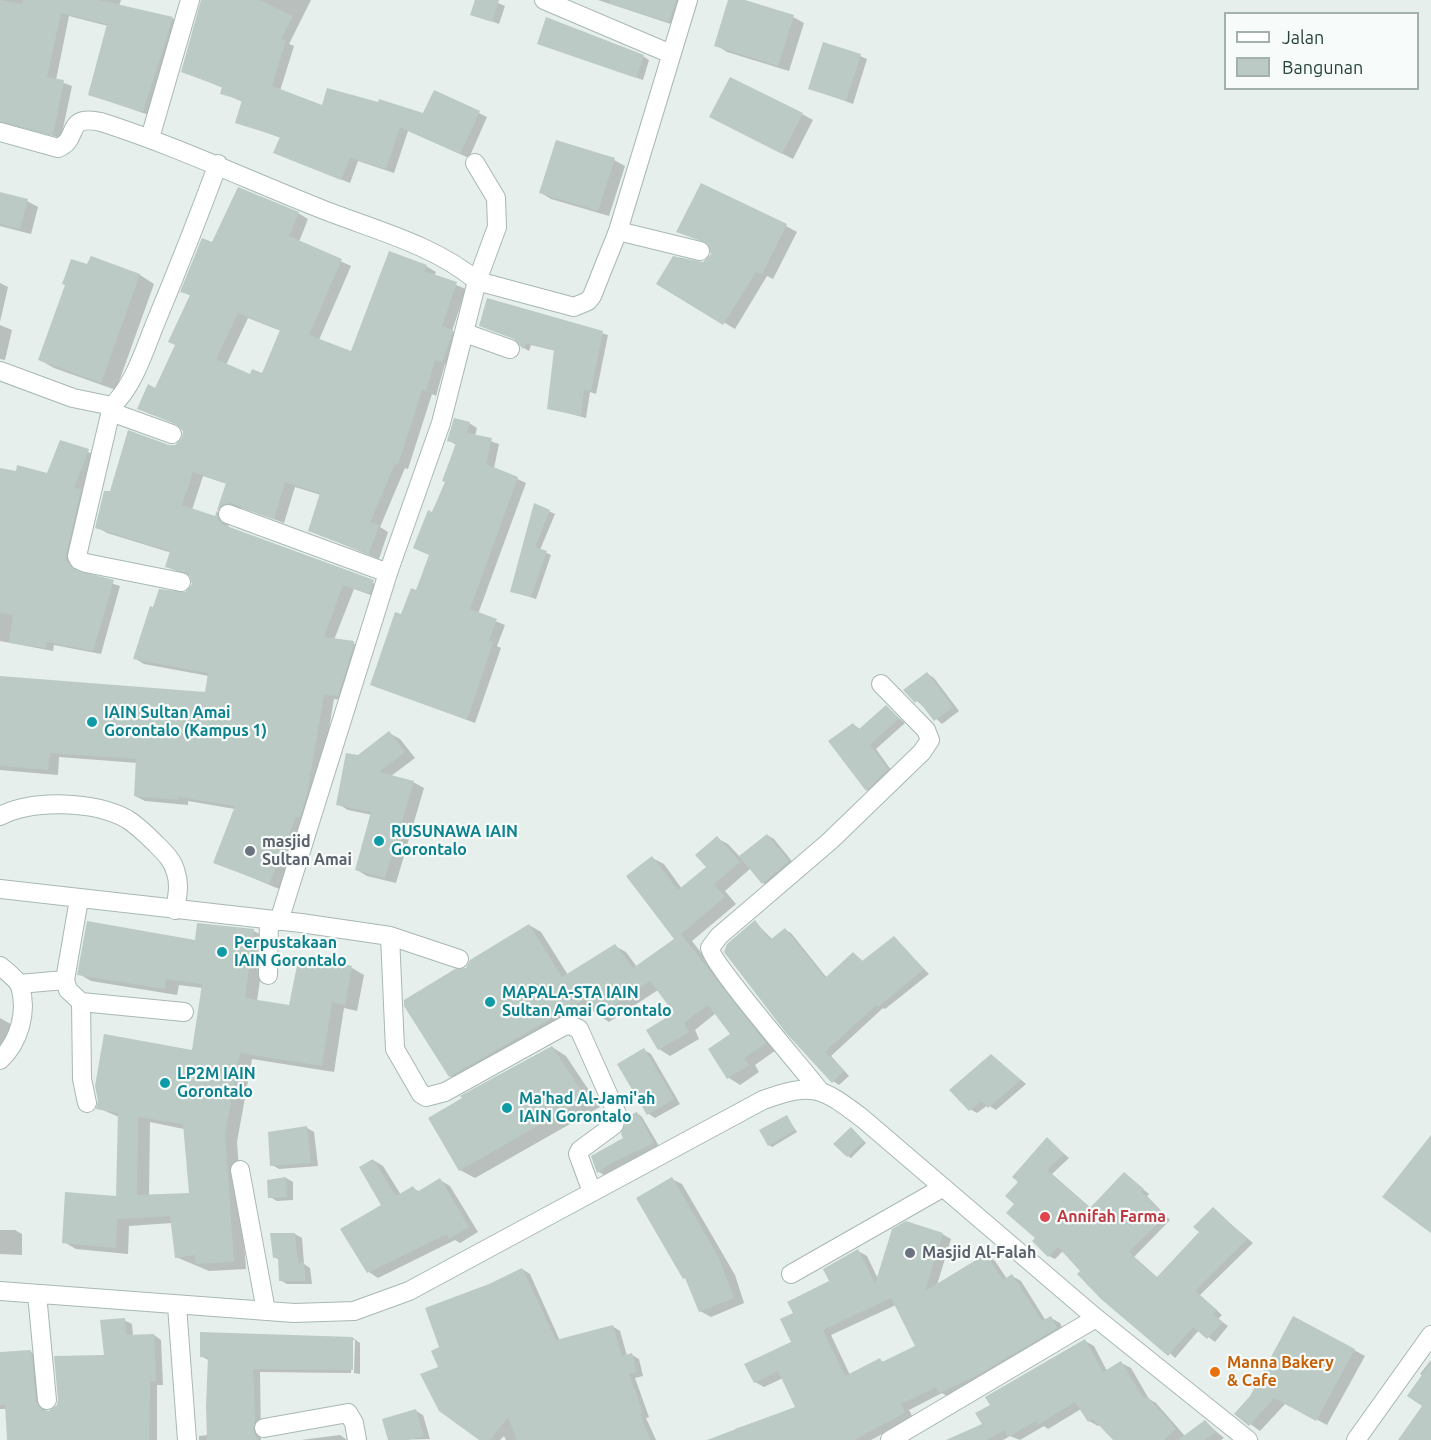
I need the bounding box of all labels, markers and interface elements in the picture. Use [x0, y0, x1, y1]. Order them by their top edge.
legend [1224, 12, 1419, 90]
text: Jalan [1282, 27, 1324, 47]
text: Bangunan [1282, 57, 1363, 77]
place label: IAIN Sultan Amai Gorontalo (Kampus 1) [104, 703, 267, 741]
marker: IAIN Sultan Amai Gorontalo (Kampus 1) [85, 715, 99, 729]
place label: RUSUNAWA IAIN Gorontalo [391, 822, 518, 860]
place label: masjid Sultan Amai [262, 832, 352, 870]
marker: RUSUNAWA IAIN Gorontalo [372, 834, 386, 848]
marker: masjid Sultan Amai [243, 844, 257, 858]
place label: Perpustakaan IAIN Gorontalo [234, 933, 347, 971]
marker: Perpustakaan IAIN Gorontalo [215, 945, 229, 959]
place label: MAPALA-STA IAIN Sultan Amai Gorontalo [502, 983, 672, 1021]
marker: MAPALA-STA IAIN Sultan Amai Gorontalo [483, 995, 497, 1009]
place label: LP2M IAIN Gorontalo [177, 1064, 256, 1102]
marker: LP2M IAIN Gorontalo [158, 1076, 172, 1090]
place label: Ma'had Al-Jami'ah IAIN Gorontalo [519, 1089, 655, 1127]
marker: Ma'had Al-Jami'ah IAIN Gorontalo [500, 1101, 514, 1115]
place label: Annifah Farma [1057, 1207, 1166, 1227]
marker: Annifah Farma [1038, 1210, 1052, 1224]
place label: Masjid Al-Falah [922, 1243, 1036, 1263]
marker: Masjid Al-Falah [903, 1246, 917, 1260]
place label: Manna Bakery & Cafe [1227, 1353, 1334, 1391]
marker: Manna Bakery & Cafe [1208, 1365, 1222, 1379]

